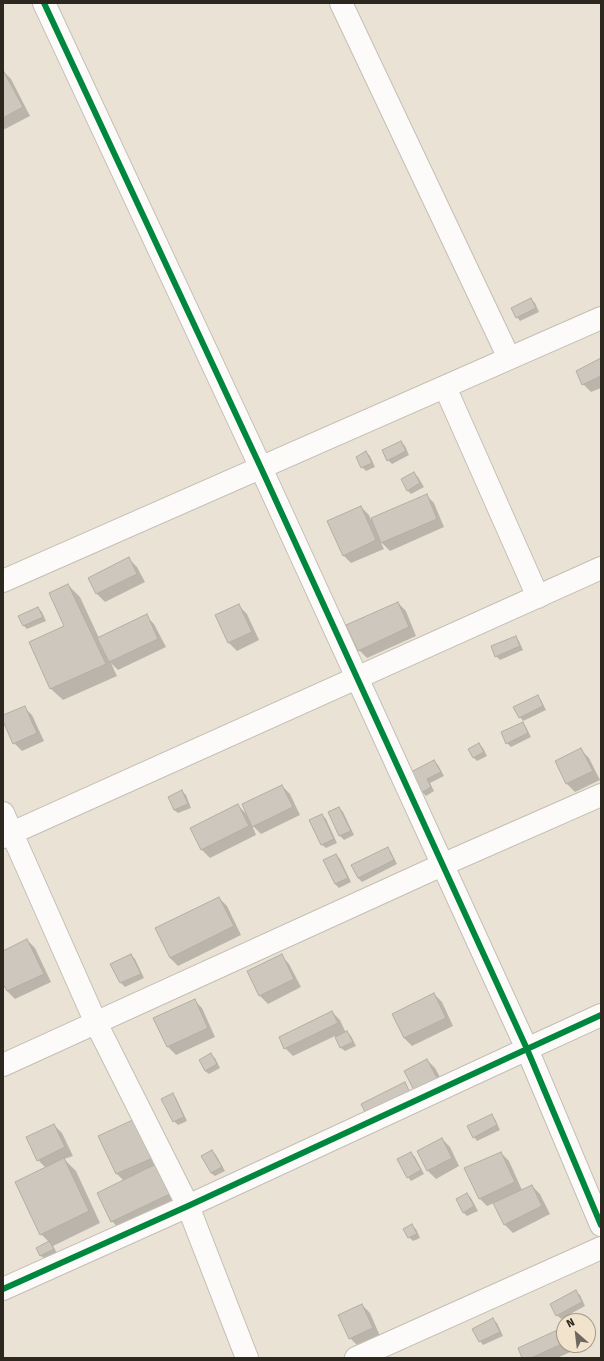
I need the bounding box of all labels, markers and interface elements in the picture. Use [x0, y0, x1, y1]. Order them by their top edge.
north arrow [556, 1313, 596, 1353]
text: N [564, 1315, 577, 1330]

